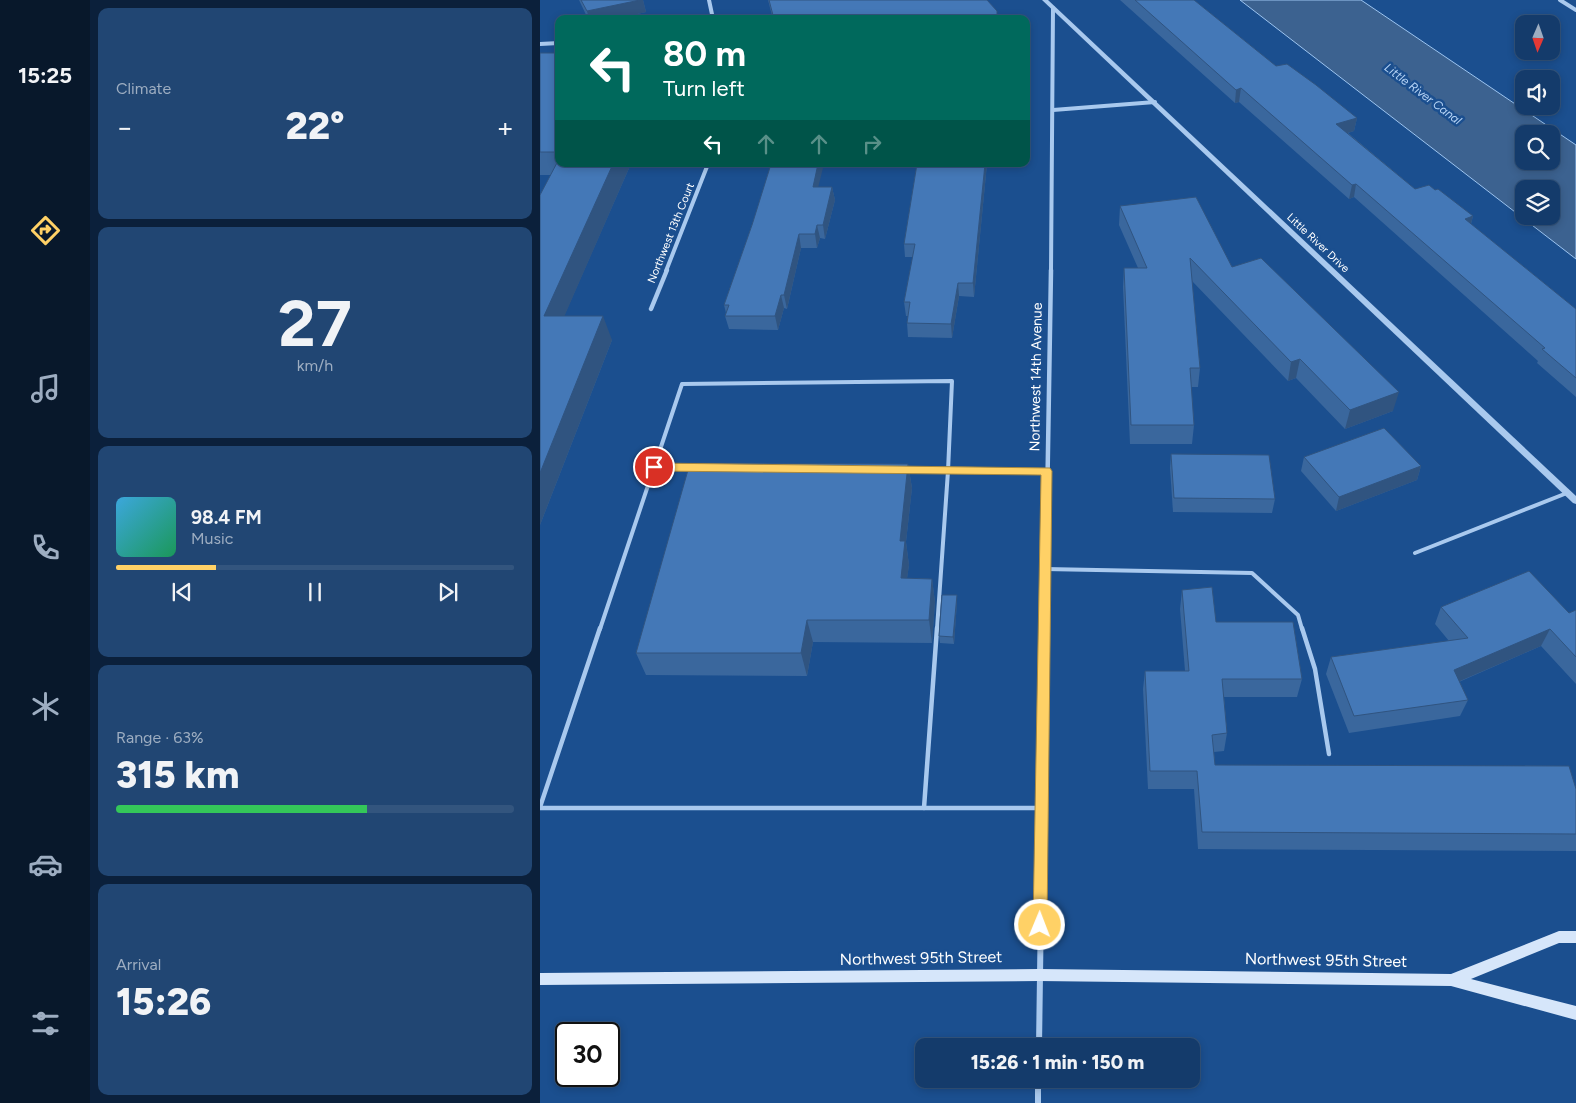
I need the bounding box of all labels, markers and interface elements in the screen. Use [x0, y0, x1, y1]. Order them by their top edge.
north arrow [1515, 15, 1560, 60]
map controls [1515, 15, 1560, 225]
text: 80 m [663, 33, 746, 75]
icon: left [580, 35, 645, 100]
water label: Little River Canal [1382, 61, 1464, 128]
text: 15:25 [18, 62, 72, 89]
button: sound [1515, 70, 1560, 115]
text: Turn left [663, 75, 745, 102]
text: Climate [116, 79, 171, 98]
text: 22° [285, 103, 345, 149]
text: − [116, 110, 133, 144]
text: + [497, 110, 514, 144]
button: search [1515, 125, 1560, 170]
icon: left [699, 130, 727, 158]
icon: ahead [752, 130, 780, 158]
icon: ahead [805, 130, 833, 158]
icon: right [858, 130, 886, 158]
button: layers [1515, 180, 1560, 225]
street label: Northwest 13th Court [645, 181, 697, 285]
street label: Little River Drive [1284, 211, 1352, 275]
icon: directions [28, 213, 63, 248]
text: 27 [278, 284, 352, 362]
street label: Northwest 14th Avenue [1026, 302, 1046, 452]
text: km/h [297, 356, 333, 375]
icon: music [28, 371, 63, 406]
pin [633, 446, 675, 488]
icon: arrive [640, 453, 668, 481]
text: 98.4 FM [191, 506, 262, 529]
text: Music [191, 529, 233, 548]
icon: phone [28, 530, 63, 565]
icon: previous [168, 578, 196, 606]
icon: pause [301, 578, 329, 606]
icon: next [434, 578, 462, 606]
icon: climate [28, 689, 63, 724]
text: Range · 63% [116, 728, 204, 747]
text: 315 km [116, 752, 239, 798]
icon: car [28, 847, 63, 882]
position arrow [1013, 898, 1065, 950]
street label: Northwest 95th Street [840, 947, 1002, 969]
street label: Northwest 95th Street [1245, 949, 1407, 971]
text: Arrival [116, 955, 161, 974]
text: 15:26 [116, 979, 211, 1025]
icon: filters [28, 1006, 63, 1041]
speed limit sign: 30 [555, 1022, 620, 1087]
text: 15:26 · 1 min · 150 m [971, 1051, 1144, 1074]

